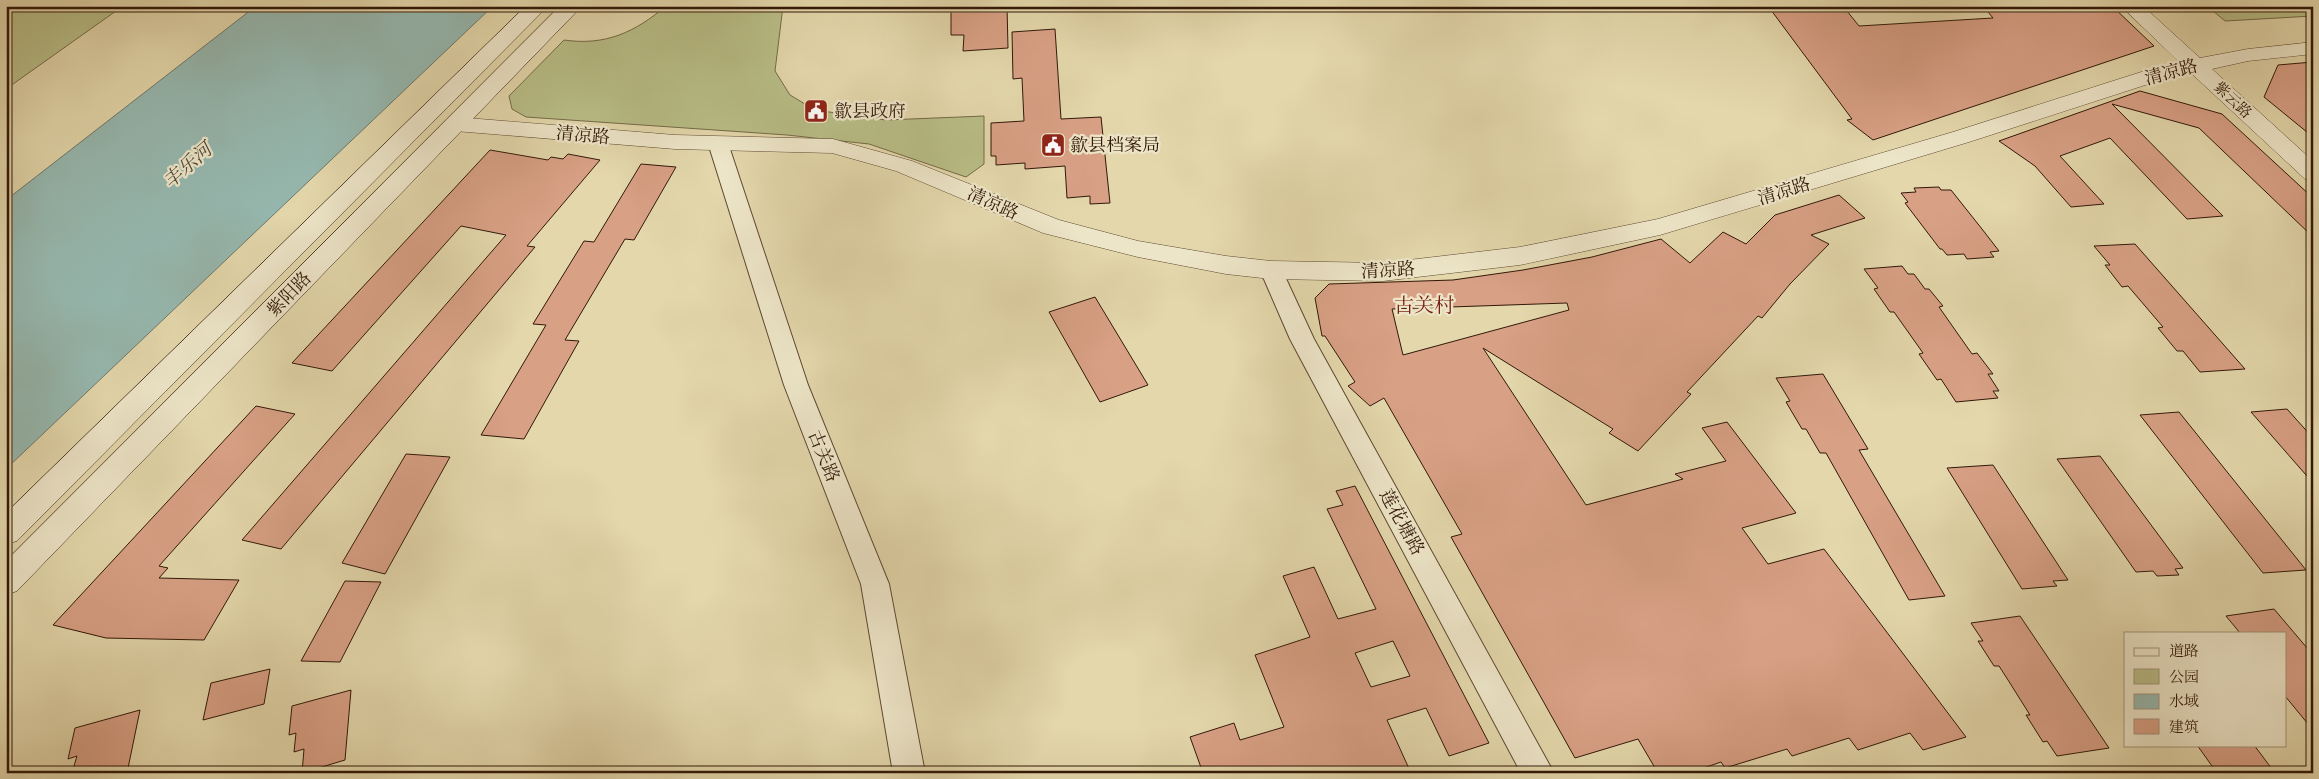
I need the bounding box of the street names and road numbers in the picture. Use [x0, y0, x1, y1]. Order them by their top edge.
street label: 清凉路 [2142, 53, 2200, 92]
street label: 紫云路 [2210, 77, 2256, 123]
street label: 清凉路 [555, 121, 611, 150]
street label: 清凉路 [1755, 172, 1814, 211]
street label: 清凉路 [963, 181, 1023, 226]
street label: 清凉路 [1360, 257, 1416, 284]
street label: 紫阳路 [262, 266, 317, 322]
street label: 古关路 [802, 426, 845, 486]
street label: 莲花塘路 [1373, 485, 1430, 560]

